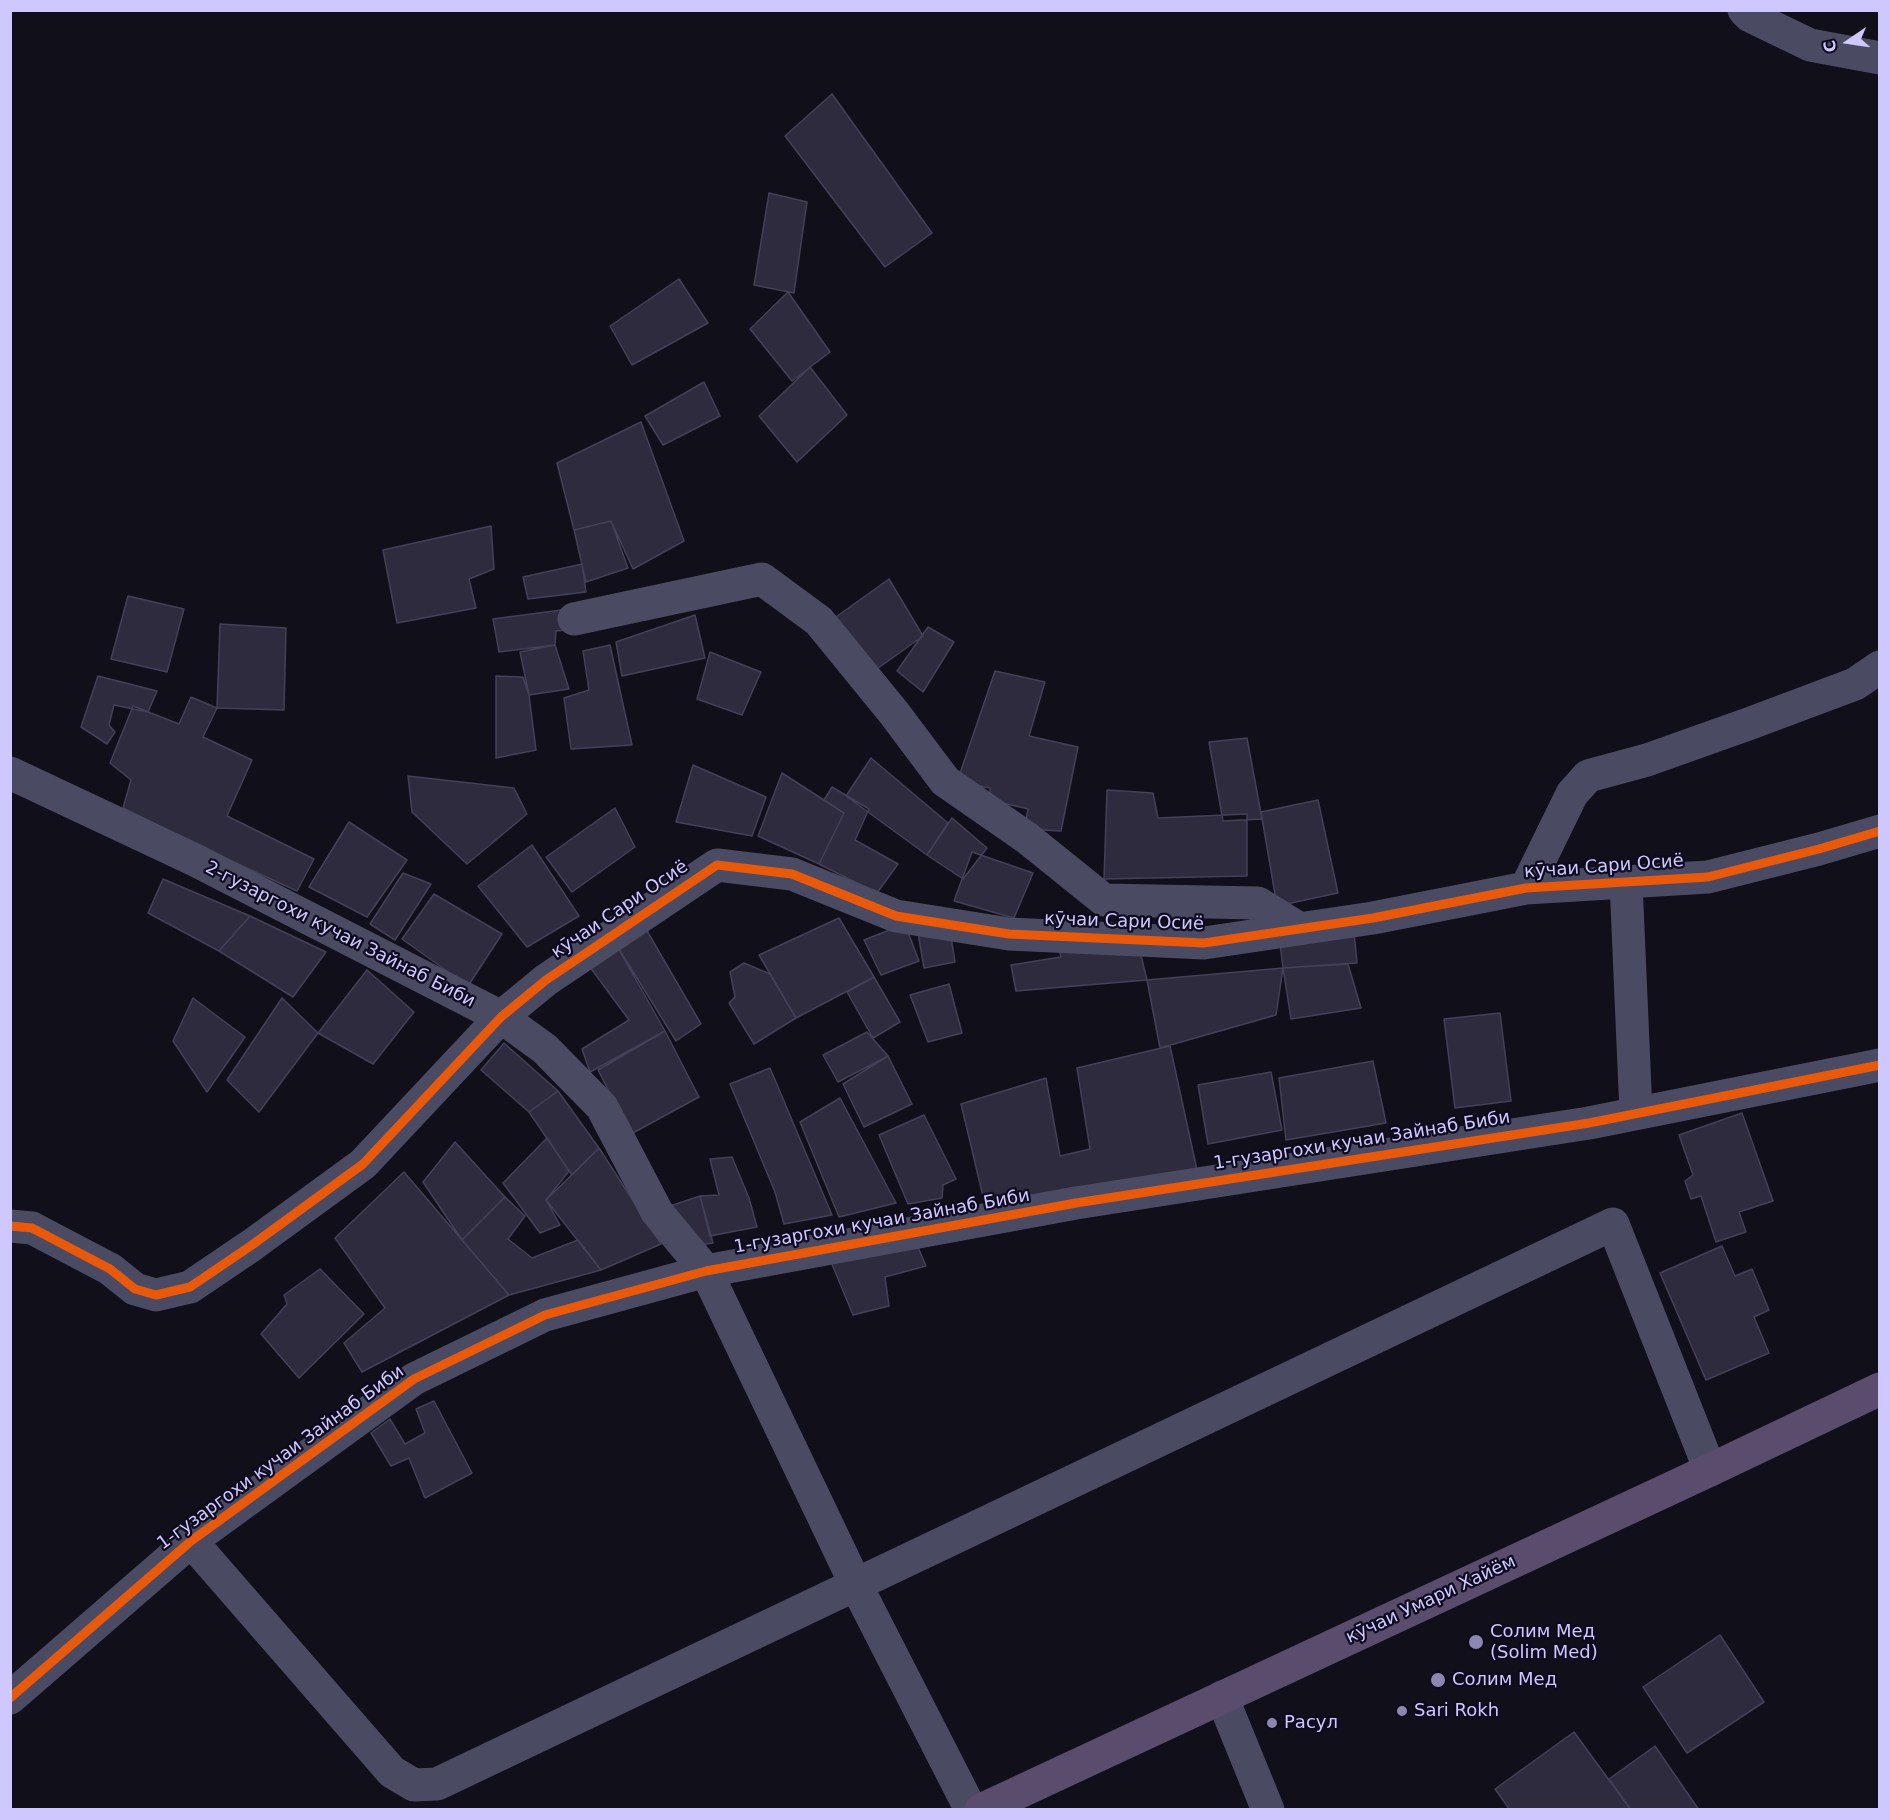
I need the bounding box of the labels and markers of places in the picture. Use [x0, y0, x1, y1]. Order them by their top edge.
place label: Солим Мед (Solim Med) [1490, 1621, 1598, 1664]
marker: Солим Мед (Solim Med) [1467, 1633, 1485, 1651]
place label: Солим Мед [1452, 1669, 1557, 1691]
marker: Солим Мед [1429, 1671, 1447, 1689]
place label: Sari Rokh [1414, 1700, 1499, 1722]
marker: Sari Rokh [1395, 1704, 1409, 1718]
place label: Расул [1284, 1712, 1338, 1734]
marker: Расул [1265, 1716, 1279, 1730]

